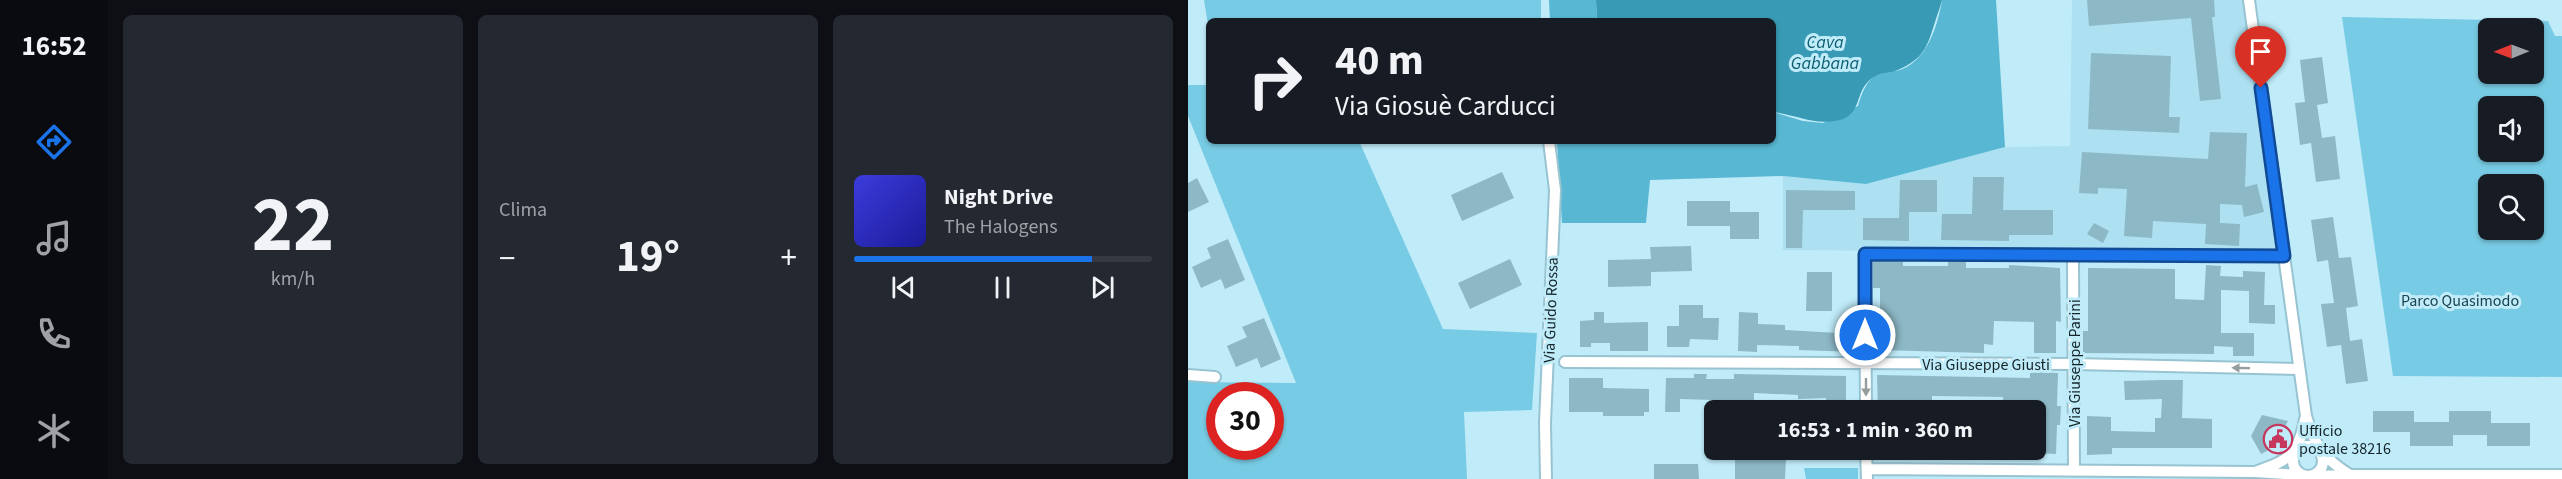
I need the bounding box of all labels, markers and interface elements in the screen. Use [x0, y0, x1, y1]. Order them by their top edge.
north arrow [2478, 18, 2544, 84]
map controls [2478, 18, 2544, 240]
pin [2235, 26, 2286, 88]
text: 16:52 [21, 27, 87, 66]
water label: Cava Gabbana [1791, 30, 1859, 76]
text: 40 m [1335, 31, 1424, 91]
icon: arrive [2244, 35, 2277, 68]
icon: right [1236, 42, 1314, 120]
text: Via Giosuè Carducci [1335, 87, 1556, 126]
button: sound [2478, 96, 2544, 162]
icon: directions [33, 121, 75, 163]
text: 22 [252, 170, 334, 281]
button: search [2478, 174, 2544, 240]
text: Night Drive [944, 181, 1053, 213]
text: Clima [499, 196, 547, 224]
text: The Halogens [944, 213, 1058, 241]
icon: music [33, 217, 75, 259]
text: 19° [616, 225, 680, 289]
text: − [499, 235, 515, 282]
text: + [781, 235, 797, 282]
street label: Via Guido Rossa [1538, 257, 1564, 363]
text: km/h [271, 265, 315, 293]
icon: previous [887, 271, 920, 304]
icon: pause [986, 271, 1019, 304]
icon: next [1086, 271, 1119, 304]
park label: Parco Quasimodo [2401, 290, 2519, 312]
street label: Via Giuseppe Parini [2064, 299, 2086, 427]
position arrow [1833, 303, 1897, 367]
icon: phone [33, 313, 75, 355]
street label: Via Giuseppe Giusti [1922, 354, 2050, 376]
one-way arrow [2231, 363, 2250, 372]
one-way arrow [1861, 377, 1871, 396]
speed limit sign: 30 [1206, 382, 1284, 460]
icon: climate [33, 410, 75, 452]
text: 16:53 · 1 min · 360 m [1777, 414, 1973, 446]
place label: Ufficio postale 38216 [2299, 420, 2391, 460]
public building icon: Ufficio postale 38216 [2262, 423, 2294, 455]

